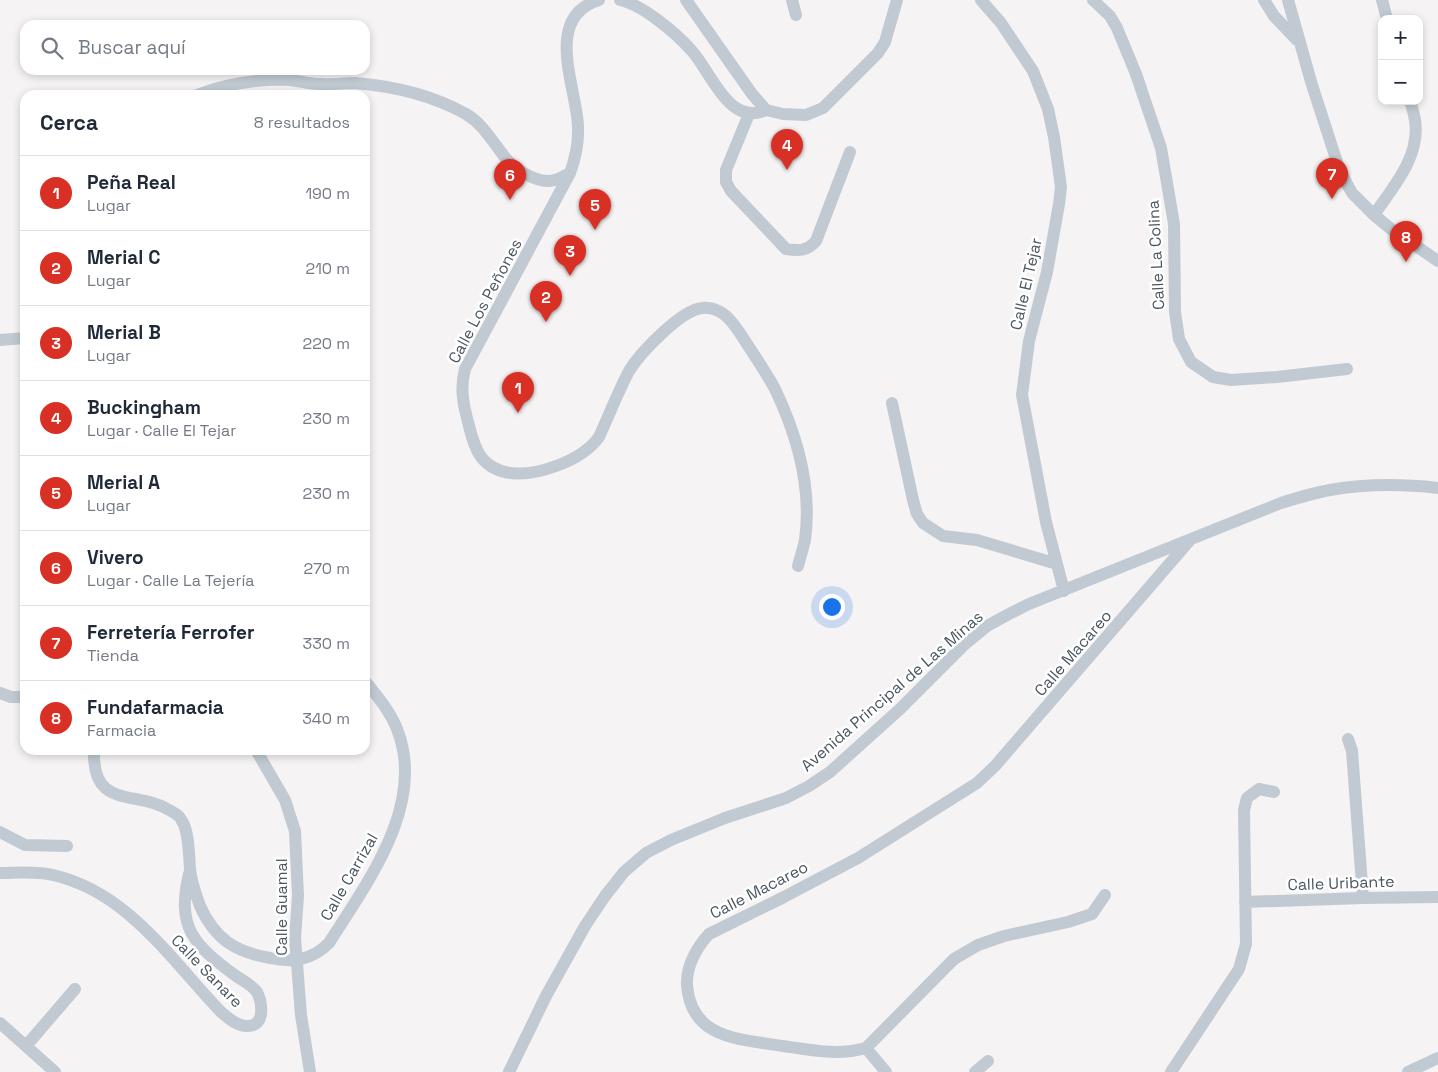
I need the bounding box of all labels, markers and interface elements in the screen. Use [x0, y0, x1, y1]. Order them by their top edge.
map controls [1378, 15, 1423, 105]
button: + [1378, 15, 1423, 60]
search box [20, 20, 370, 75]
icon: search [38, 34, 66, 62]
text: Buscar aquí [78, 35, 186, 60]
button: − [1378, 60, 1423, 105]
text: Cerca [40, 109, 98, 136]
text: 8 resultados [254, 112, 350, 133]
pin: 4 [771, 129, 803, 170]
pin: 7 [1316, 158, 1348, 199]
pin: 6 [494, 159, 526, 200]
text: Peña Real [87, 170, 176, 195]
text: 1 [52, 183, 60, 204]
text: 190 m [305, 183, 350, 204]
pin: 5 [579, 189, 611, 230]
text: Lugar [87, 195, 131, 216]
street label: Calle La Colina [1143, 200, 1169, 310]
pin: 8 [1390, 221, 1422, 262]
street label: Calle Los Peñones [443, 235, 527, 367]
pin: 3 [554, 235, 586, 276]
street label: Calle El Tejar [1005, 236, 1047, 332]
text: Merial C [87, 245, 160, 270]
text: 2 [51, 258, 61, 279]
text: 210 m [306, 258, 350, 279]
text: Lugar [87, 270, 131, 291]
pin: 2 [530, 281, 562, 322]
text: Merial B [87, 320, 161, 345]
text: 3 [51, 333, 61, 354]
text: 220 m [303, 333, 350, 354]
text: Lugar [87, 345, 131, 366]
pin: 1 [502, 372, 534, 413]
text: Buckingham [87, 395, 201, 420]
text: 4 [51, 408, 61, 429]
text: 230 m [303, 408, 350, 429]
text: Lugar · Calle El Tejar [87, 420, 236, 441]
text: Merial A [87, 470, 160, 495]
text: 5 [51, 483, 61, 504]
text: 230 m [303, 483, 350, 504]
text: Lugar [87, 495, 131, 516]
text: Vivero [87, 545, 144, 570]
text: 6 [51, 558, 61, 579]
text: 270 m [303, 558, 350, 579]
text: Lugar · Calle La Tejería [87, 570, 255, 591]
your location [819, 594, 845, 620]
street label: Avenida Principal de Las Minas [797, 606, 987, 776]
street label: Calle Macareo [1030, 606, 1116, 700]
text: Ferretería Ferrofer [87, 620, 255, 645]
text: 7 [52, 633, 60, 654]
text: 330 m [303, 633, 350, 654]
text: Tienda [87, 645, 139, 666]
text: Fundafarmacia [87, 695, 224, 720]
text: 8 [51, 708, 61, 729]
text: 340 m [302, 708, 350, 729]
text: Farmacia [87, 720, 156, 741]
street label: Calle Carrizal [315, 829, 383, 925]
street label: Calle Macareo [706, 856, 812, 924]
street label: Calle Guamal [271, 858, 292, 956]
street label: Calle Uribante [1287, 871, 1395, 895]
street label: Calle Sanare [167, 930, 247, 1012]

